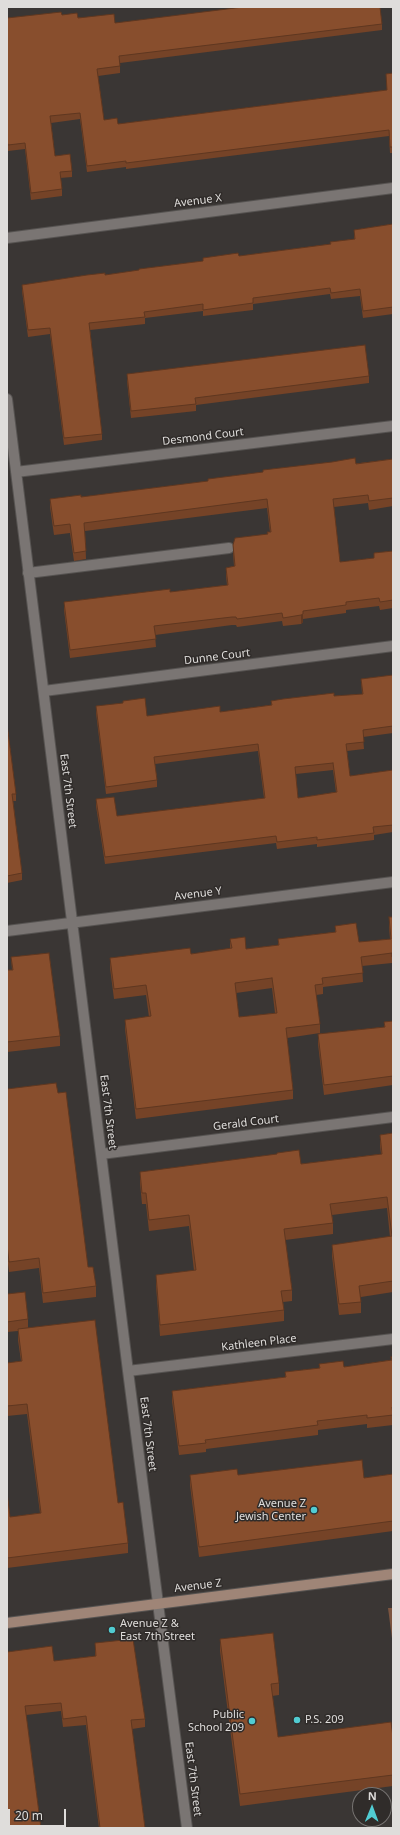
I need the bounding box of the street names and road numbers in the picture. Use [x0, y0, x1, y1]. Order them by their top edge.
street label: Avenue X [173, 192, 223, 210]
street label: Desmond Court [162, 425, 244, 449]
street label: Dunne Court [183, 646, 251, 668]
street label: East 7th Street [57, 753, 79, 829]
street label: Avenue Y [174, 885, 222, 903]
street label: East 7th Street [97, 1074, 119, 1150]
street label: Gerald Court [212, 1112, 280, 1134]
street label: Kathleen Place [221, 1332, 297, 1354]
street label: East 7th Street [137, 1396, 159, 1472]
street label: Avenue Z [173, 1577, 223, 1595]
street label: East 7th Street [182, 1741, 204, 1817]

